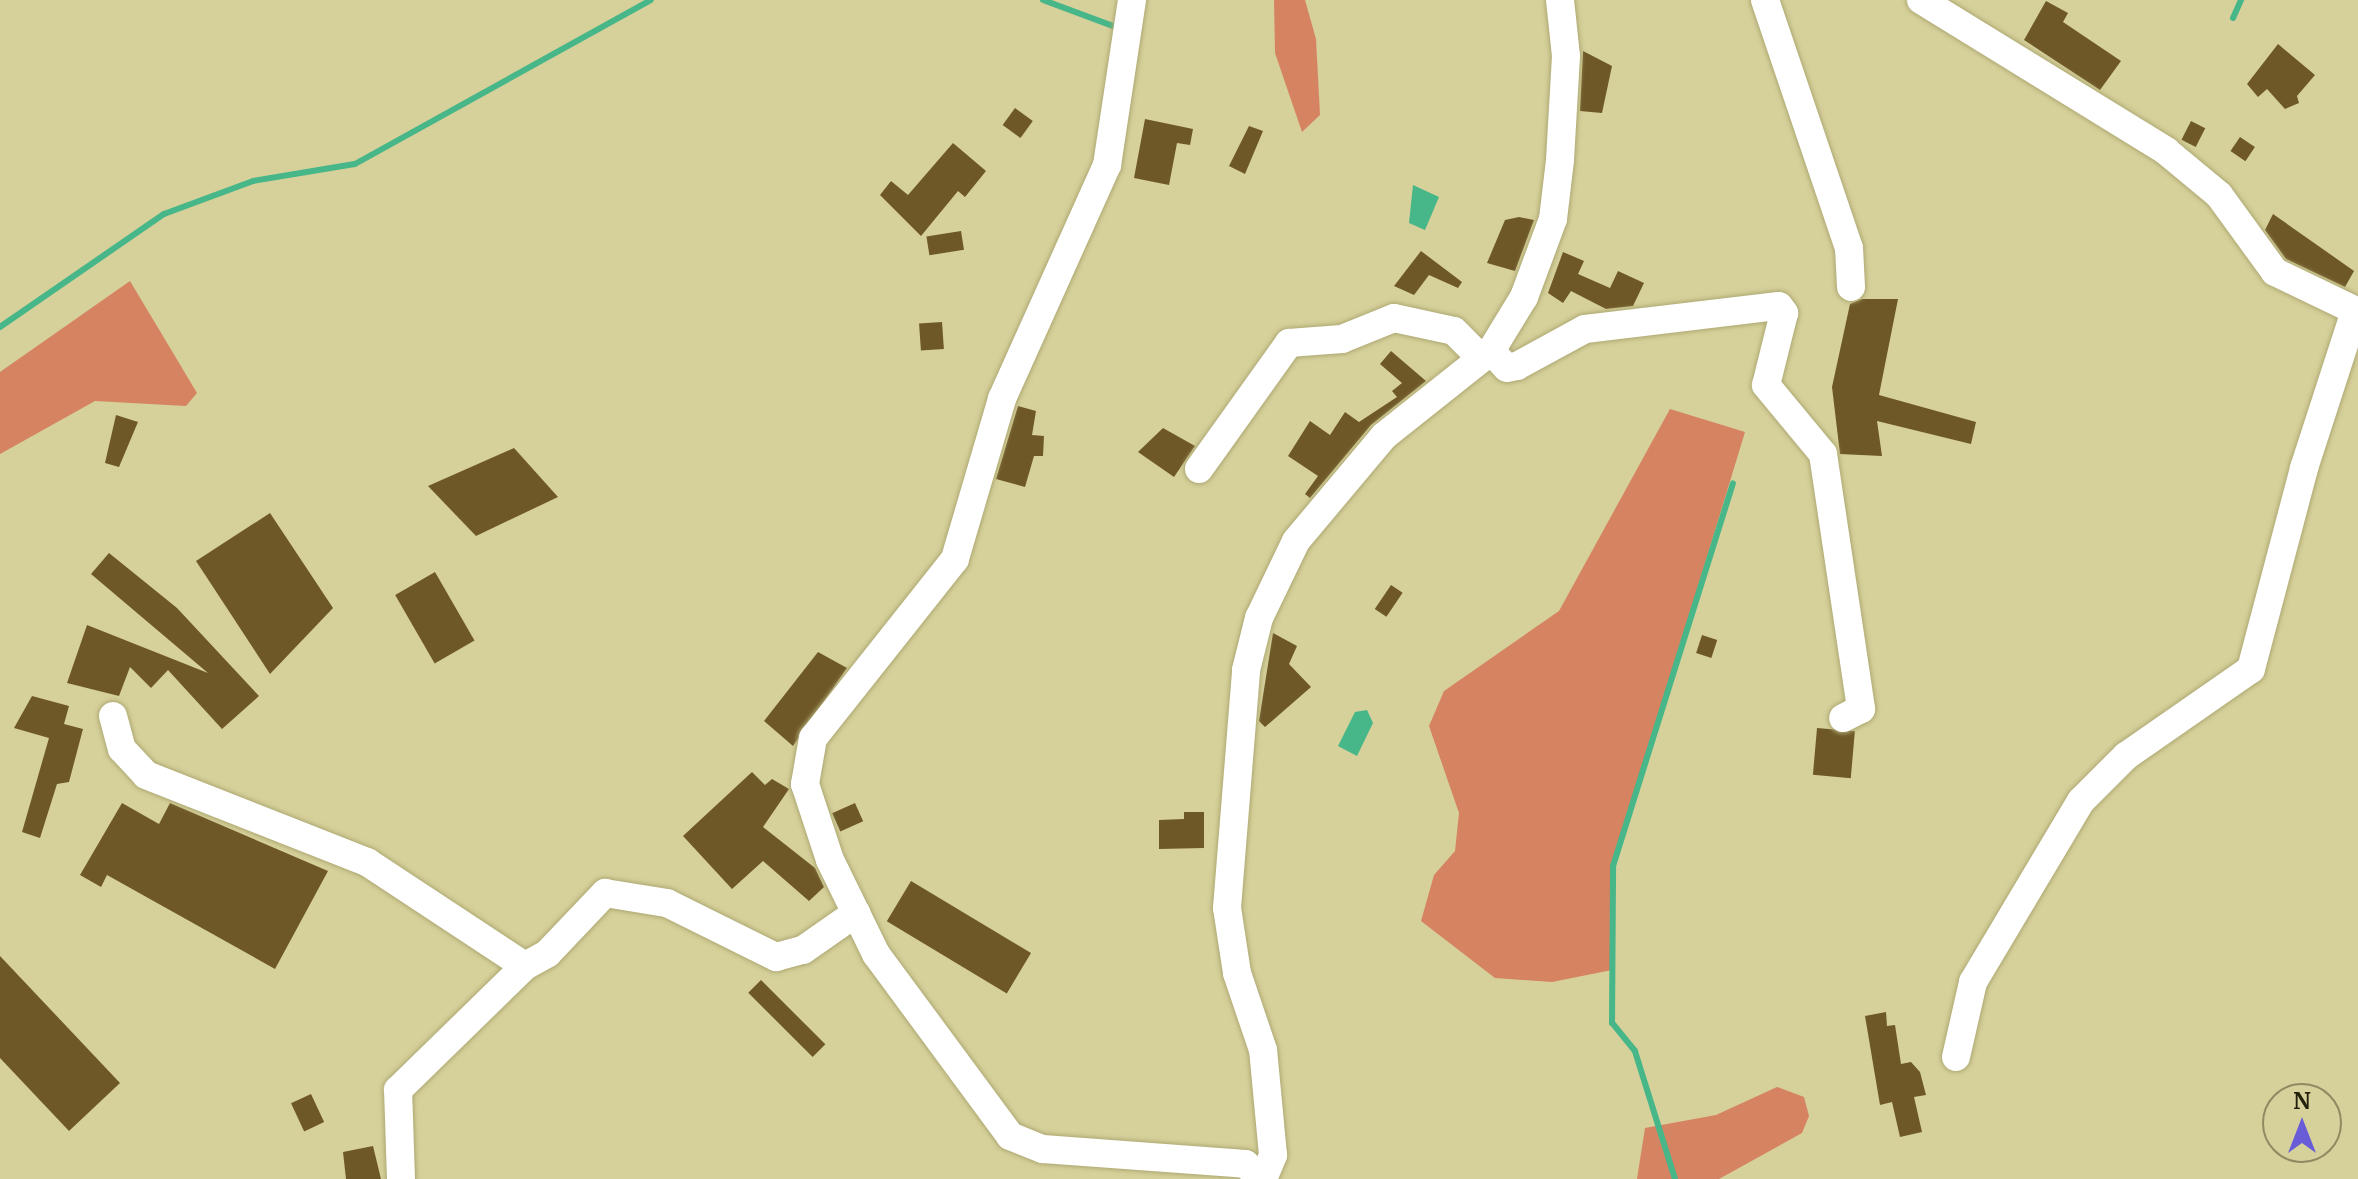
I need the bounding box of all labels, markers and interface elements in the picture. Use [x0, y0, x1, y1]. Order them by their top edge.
north arrow [2262, 1083, 2342, 1163]
text: N [2293, 1087, 2311, 1115]

